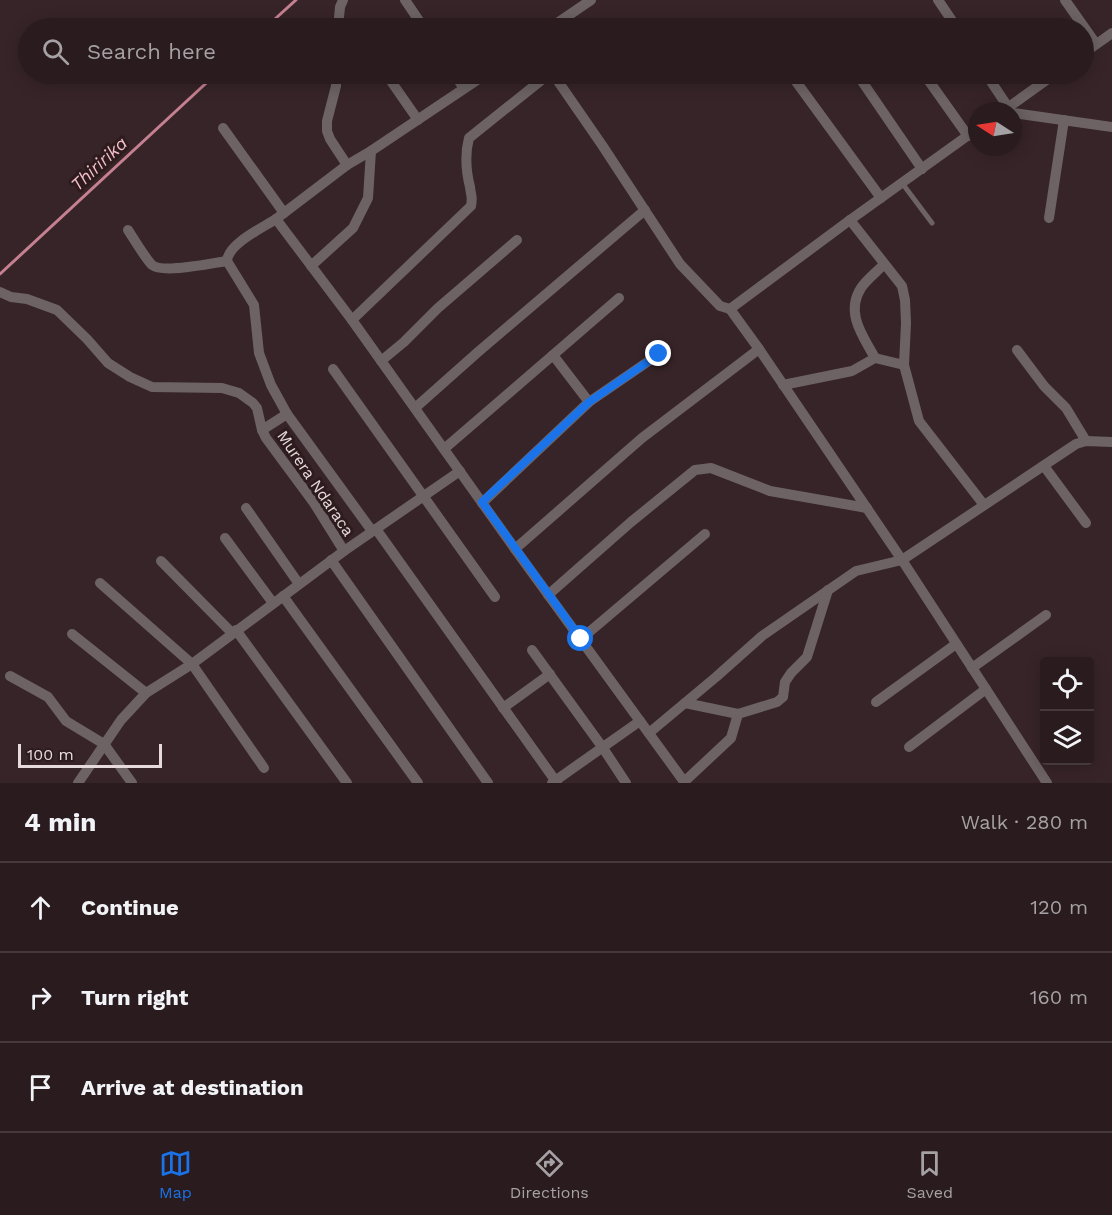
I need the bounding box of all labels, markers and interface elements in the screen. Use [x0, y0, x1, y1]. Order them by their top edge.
search box [18, 18, 1094, 84]
icon: search [39, 35, 72, 68]
text: Search here [87, 39, 216, 64]
north arrow [968, 102, 1022, 156]
water label: Thiririka [66, 132, 131, 195]
route end [645, 340, 671, 366]
street label: Murera Ndaraca [273, 427, 358, 540]
route start [567, 625, 593, 651]
map controls [1040, 657, 1094, 765]
button: locate [1040, 657, 1094, 711]
button: layers [1040, 711, 1094, 765]
scale bar [18, 741, 162, 768]
text: 100 m [27, 745, 74, 764]
text: 4 min [24, 807, 96, 837]
text: Walk · 280 m [961, 810, 1088, 834]
icon: ahead [24, 891, 57, 924]
text: Continue [81, 895, 179, 920]
text: 120 m [1030, 895, 1088, 919]
icon: right [24, 981, 57, 1014]
text: Turn right [81, 985, 188, 1010]
text: 160 m [1030, 985, 1088, 1009]
icon: arrive [24, 1071, 57, 1104]
text: Arrive at destination [81, 1075, 304, 1100]
tab: Map [159, 1147, 192, 1202]
tab: Directions [510, 1147, 589, 1202]
tab: Saved [907, 1147, 953, 1202]

